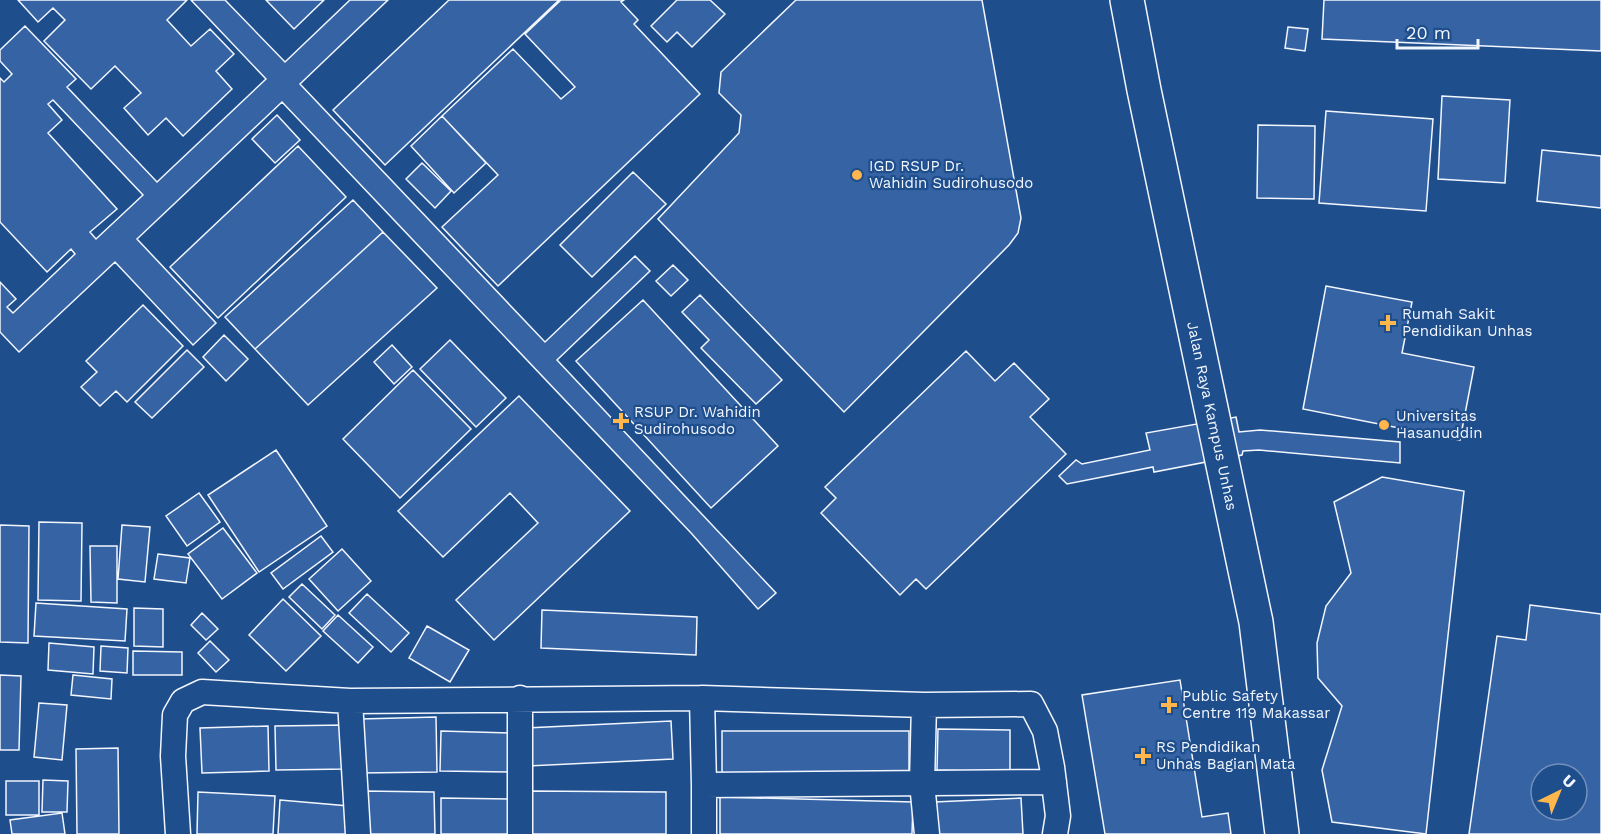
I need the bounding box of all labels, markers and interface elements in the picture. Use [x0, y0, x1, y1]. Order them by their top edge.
scale bar [1397, 12, 1478, 50]
text: 20 m [1406, 22, 1451, 43]
place label: IGD RSUP Dr. Wahidin Sudirohusodo [869, 157, 1033, 192]
marker: IGD RSUP Dr. Wahidin Sudirohusodo [850, 168, 864, 182]
place label: Rumah Sakit Pendidikan Unhas [1402, 305, 1533, 340]
marker: Rumah Sakit Pendidikan Unhas [1379, 314, 1397, 332]
street label: Jalan Raya Kampus Unhas [1183, 320, 1241, 512]
place label: RSUP Dr. Wahidin Sudirohusodo [634, 403, 761, 438]
place label: Universitas Hasanuddin [1396, 407, 1482, 442]
marker: RSUP Dr. Wahidin Sudirohusodo [612, 412, 630, 430]
marker: Universitas Hasanuddin [1377, 418, 1391, 432]
place label: Public Safety Centre 119 Makassar [1182, 687, 1330, 722]
marker: Public Safety Centre 119 Makassar [1160, 696, 1178, 714]
place label: RS Pendidikan Unhas Bagian Mata [1156, 738, 1296, 773]
marker: RS Pendidikan Unhas Bagian Mata [1134, 747, 1152, 765]
north arrow [1529, 762, 1589, 822]
text: U [1558, 771, 1580, 792]

